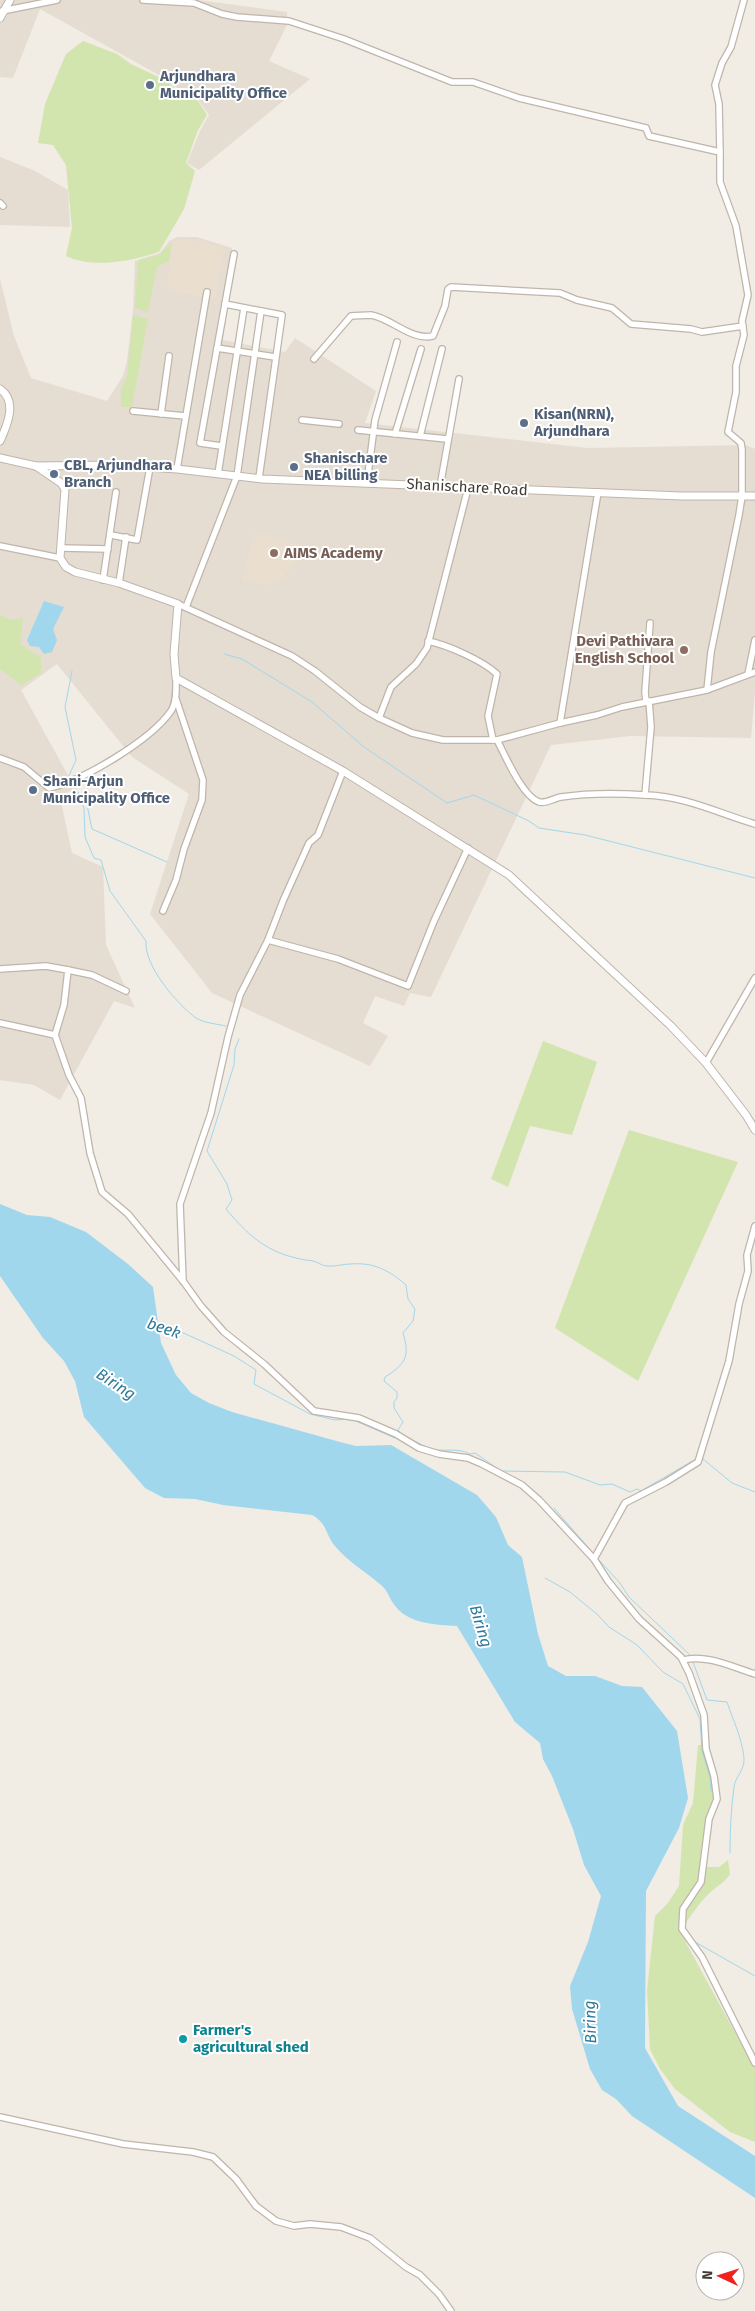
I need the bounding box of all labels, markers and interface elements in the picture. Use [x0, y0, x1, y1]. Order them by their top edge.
place label: Arjundhara Municipality Office [159, 67, 287, 102]
marker: Arjundhara Municipality Office [144, 79, 156, 91]
place label: Kisan(NRN), Arjundhara [533, 405, 615, 440]
marker: Kisan(NRN), Arjundhara [518, 417, 530, 429]
place label: Shanischare NEA billing [304, 449, 388, 484]
place label: CBL, Arjundhara Branch [64, 456, 172, 491]
marker: Shanischare NEA billing [288, 461, 300, 473]
marker: CBL, Arjundhara Branch [48, 468, 60, 480]
street label: Shanischare Road [406, 475, 528, 499]
place label: AIMS Academy [283, 544, 383, 562]
marker: AIMS Academy [268, 547, 280, 559]
place label: Devi Pathivara English School [575, 632, 675, 667]
marker: Devi Pathivara English School [678, 644, 690, 656]
place label: Shani-Arjun Municipality Office [43, 772, 170, 807]
marker: Shani-Arjun Municipality Office [27, 784, 39, 796]
water label: beek [145, 1313, 184, 1343]
water label: Biring [93, 1364, 139, 1404]
water label: Biring [466, 1603, 496, 1649]
water label: Biring [580, 2000, 600, 2044]
place label: Farmer's agricultural shed [193, 2021, 309, 2056]
marker: Farmer's agricultural shed [177, 2033, 189, 2045]
north arrow [695, 2251, 745, 2301]
text: N [699, 2270, 716, 2280]

